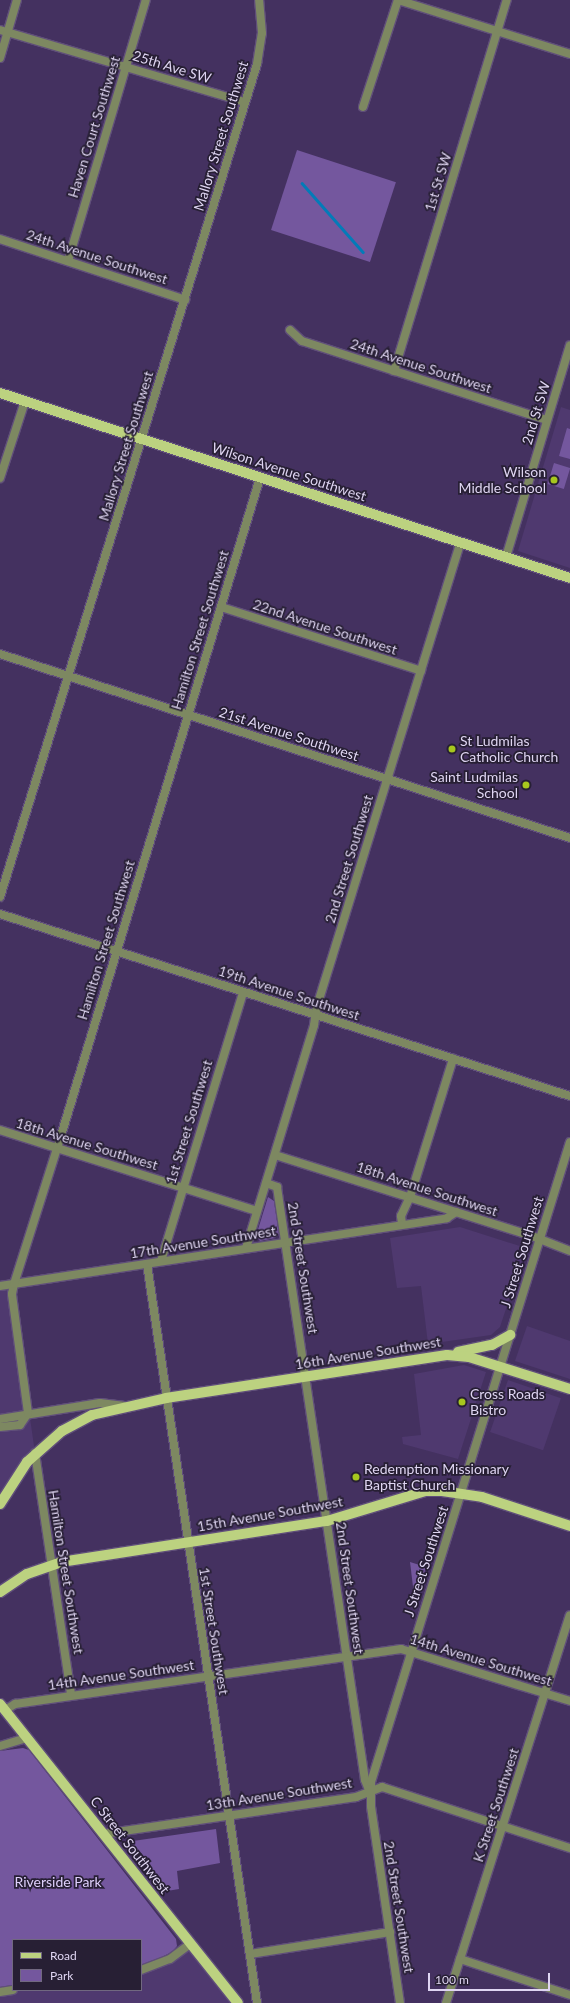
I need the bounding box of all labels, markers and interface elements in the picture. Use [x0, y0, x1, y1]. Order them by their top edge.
street label: 25th Ave SW [131, 47, 213, 87]
street label: Haven Court Southwest [64, 54, 124, 200]
street label: Mallory Street Southwest [190, 59, 252, 213]
street label: 1st St SW [421, 151, 455, 213]
street label: 24th Avenue Southwest [24, 226, 170, 288]
street label: 24th Avenue Southwest [348, 335, 494, 397]
street label: Mallory Street Southwest [95, 369, 157, 523]
street label: 2nd St SW [518, 379, 554, 447]
street label: Wilson Avenue Southwest [209, 439, 369, 505]
place label: Wilson Middle School [459, 464, 546, 496]
marker: Wilson Middle School [549, 475, 559, 485]
street label: Hamilton Street Southwest [168, 548, 232, 712]
street label: 22nd Avenue Southwest [251, 596, 399, 658]
street label: 21st Avenue Southwest [217, 703, 361, 765]
place label: St Ludmilas Catholic Church [460, 733, 558, 766]
marker: St Ludmilas Catholic Church [447, 744, 457, 754]
place label: Saint Ludmilas School [430, 769, 518, 802]
marker: Saint Ludmilas School [521, 780, 531, 790]
street label: 2nd Street Southwest [321, 793, 377, 925]
street label: Hamilton Street Southwest [74, 858, 138, 1022]
street label: 19th Avenue Southwest [216, 962, 362, 1024]
street label: 1st Street Southwest [162, 1058, 216, 1186]
street label: 18th Avenue Southwest [14, 1114, 160, 1174]
street label: 18th Avenue Southwest [354, 1158, 500, 1220]
street label: J Street Southwest [497, 1194, 547, 1310]
street label: 2nd Street Southwest [284, 1201, 322, 1335]
street label: 17th Avenue Southwest [129, 1222, 277, 1262]
street label: 16th Avenue Southwest [294, 1333, 442, 1373]
place label: Cross Roads Bistro [470, 1386, 545, 1418]
marker: Cross Roads Bistro [457, 1397, 467, 1407]
place label: Redemption Missionary Baptist Church [364, 1461, 509, 1494]
marker: Redemption Missionary Baptist Church [351, 1472, 361, 1482]
street label: Hamilton Street Southwest [45, 1489, 87, 1655]
street label: 15th Avenue Southwest [196, 1493, 344, 1535]
street label: J Street Southwest [400, 1504, 452, 1618]
street label: 2nd Street Southwest [332, 1521, 368, 1655]
street label: 1st Street Southwest [196, 1566, 232, 1696]
street label: 14th Avenue Southwest [408, 1630, 554, 1690]
street label: 14th Avenue Southwest [47, 1656, 195, 1694]
street label: K Street Southwest [470, 1746, 522, 1864]
street label: 13th Avenue Southwest [205, 1774, 353, 1814]
street label: C Street Southwest [87, 1793, 173, 1897]
street label: 2nd Street Southwest [380, 1840, 418, 1974]
park label: Riverside Park [14, 1874, 102, 1890]
legend [12, 1939, 142, 1991]
text: Road [50, 1948, 77, 1963]
scale bar [430, 1965, 552, 1991]
text: Park [50, 1968, 73, 1983]
text: 100 m [435, 1972, 469, 1987]

